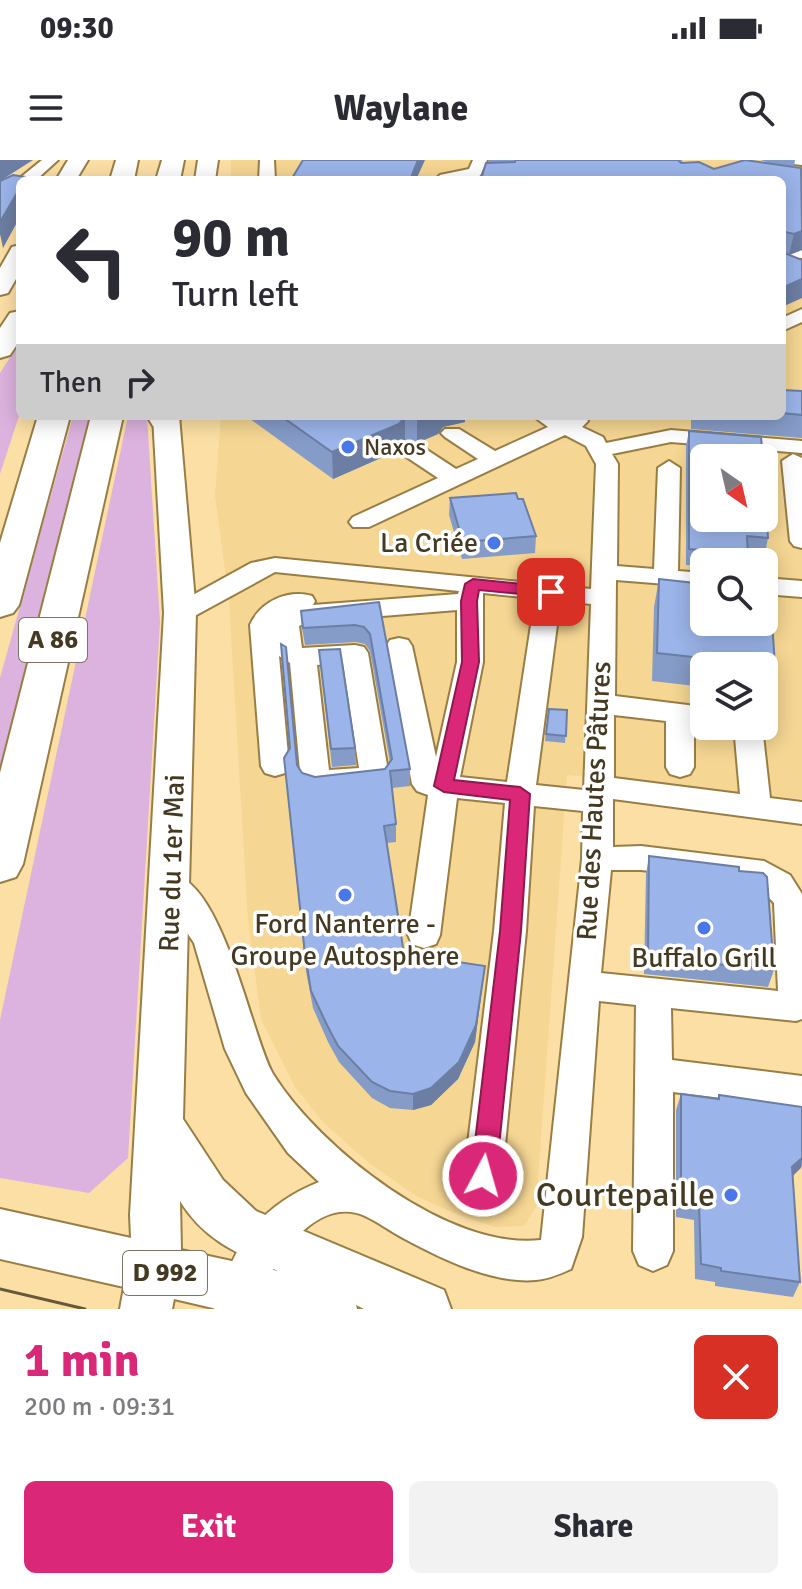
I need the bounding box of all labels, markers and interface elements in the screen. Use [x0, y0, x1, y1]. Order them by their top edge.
text: 09:30 [40, 10, 114, 47]
icon: menu [24, 86, 68, 130]
text: Waylane [334, 86, 468, 131]
icon: search [734, 86, 778, 130]
text: 90 m [172, 203, 290, 272]
icon: left [40, 208, 144, 312]
text: Turn left [172, 272, 299, 317]
icon: right [118, 360, 162, 404]
text: Then [40, 364, 102, 401]
place label: Naxos [364, 432, 426, 462]
marker: Naxos [339, 438, 357, 456]
north arrow [690, 444, 778, 532]
map controls [690, 444, 778, 740]
place label: La Criée [380, 526, 478, 560]
marker: La Criée [485, 534, 503, 552]
button: search [690, 548, 778, 636]
pin [517, 558, 585, 626]
icon: arrive [529, 570, 573, 614]
road number: A 86 [19, 618, 87, 662]
button: layers [690, 652, 778, 740]
street label: Rue des Hautes Pâtures [570, 661, 618, 941]
street label: Rue du 1er Mai [152, 773, 192, 953]
marker: Ford Nanterre - Groupe Autosphere [336, 886, 354, 904]
place label: Ford Nanterre - Groupe Autosphere [230, 907, 460, 973]
marker: Buffalo Grill [695, 919, 713, 937]
place label: Buffalo Grill [631, 941, 777, 975]
position arrow [441, 1134, 525, 1218]
place label: Courtepaille [536, 1174, 715, 1216]
marker: Courtepaille [722, 1186, 740, 1204]
road number: D 992 [123, 1251, 207, 1295]
text: 1 min [24, 1331, 140, 1390]
button: close [694, 1335, 778, 1419]
text: 200 m · 09:31 [24, 1391, 175, 1423]
button: Exit [24, 1481, 393, 1573]
button: Share [409, 1481, 778, 1573]

